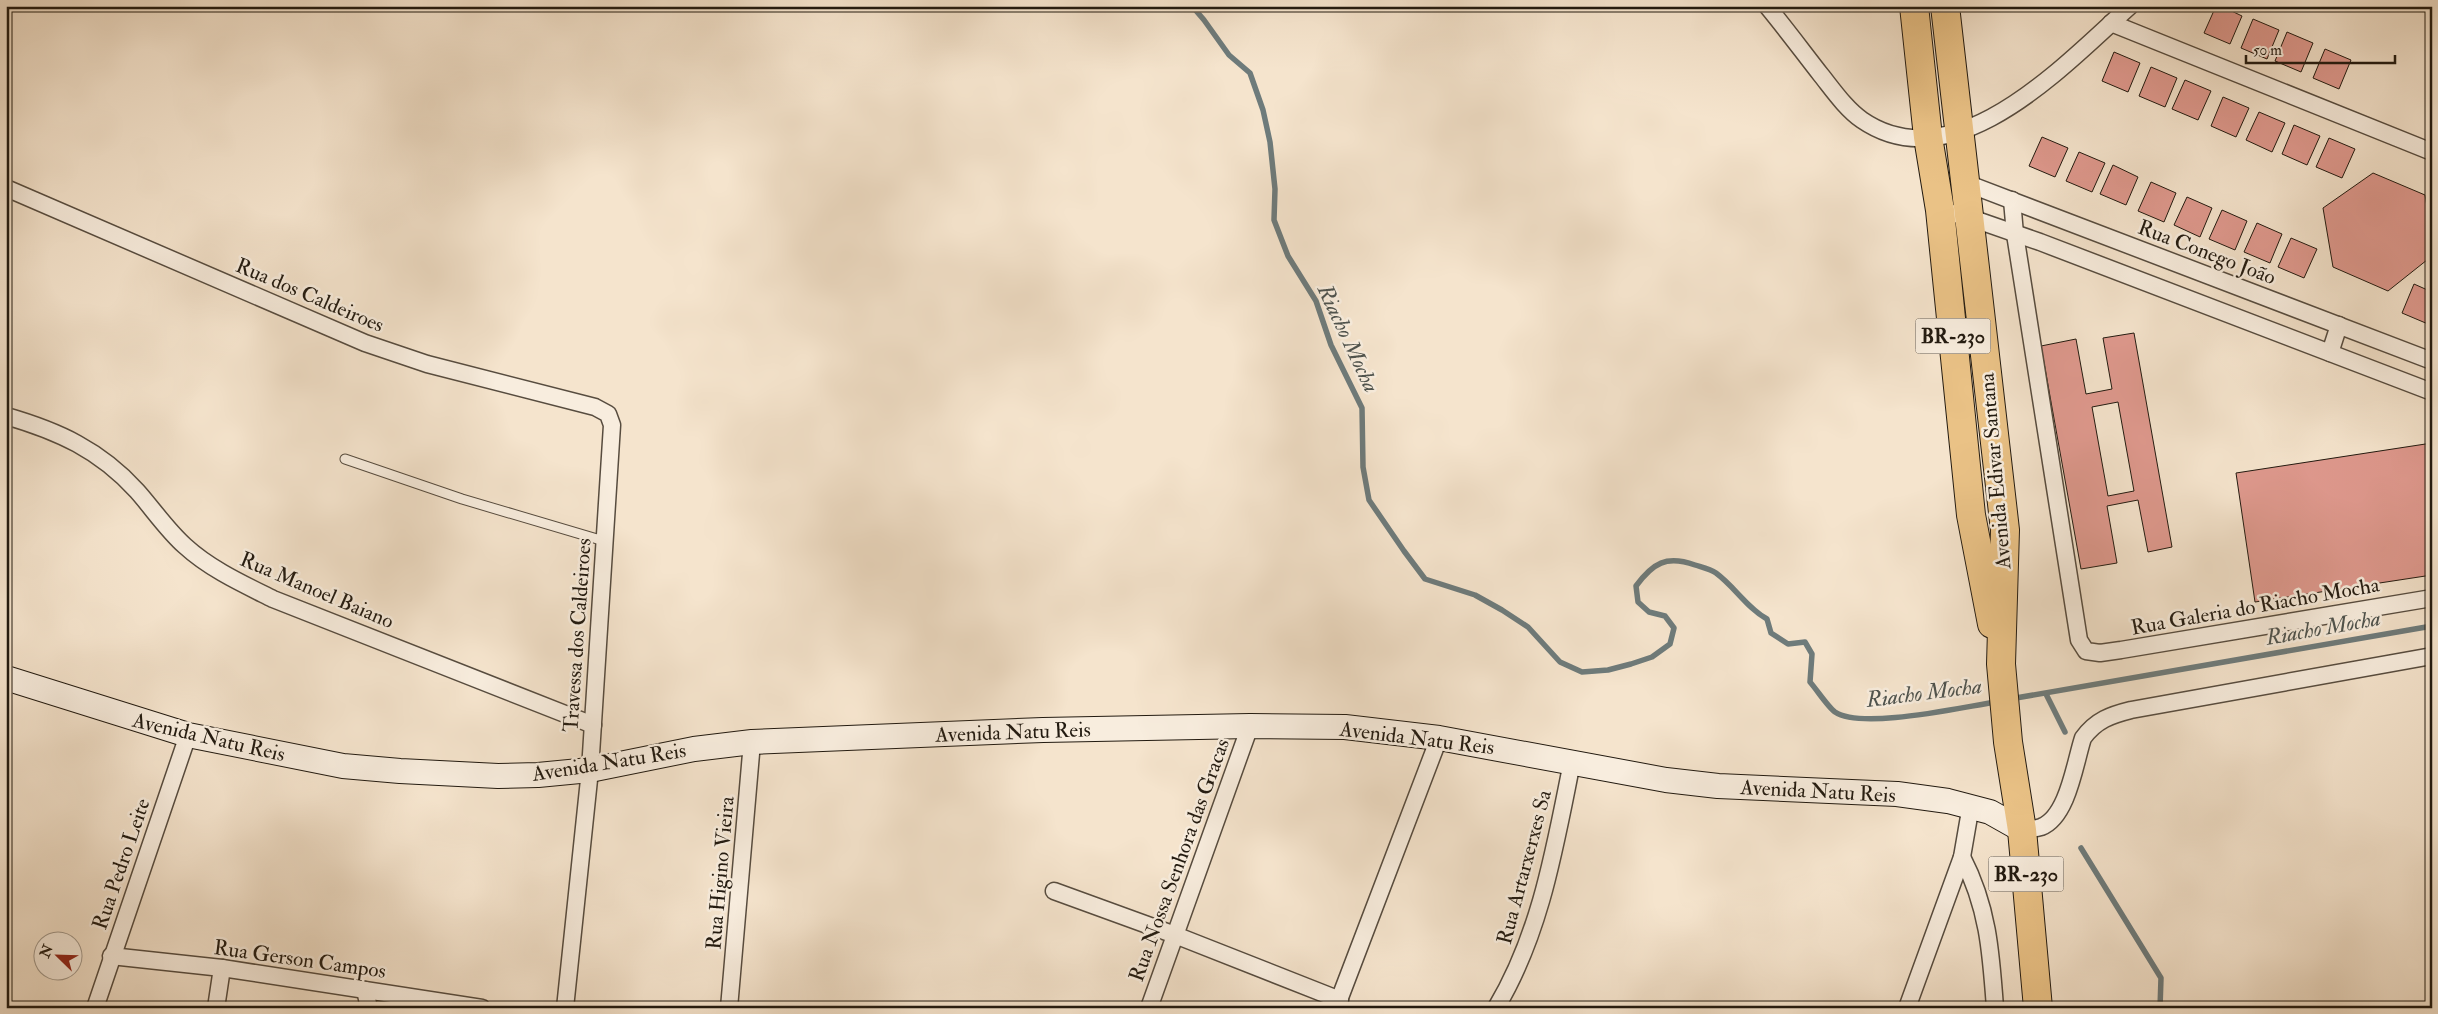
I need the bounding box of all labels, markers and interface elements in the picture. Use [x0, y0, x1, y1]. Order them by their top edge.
scale bar [2246, 32, 2394, 64]
text: 50 m [2253, 41, 2282, 60]
street label: Rua Conego João [2134, 214, 2280, 291]
street label: Rua dos Caldeiroes [232, 252, 388, 339]
water label: Riacho Mocha [1310, 279, 1385, 397]
road number: BR-230 [1916, 318, 1990, 354]
street label: Avenida Edivar Santana [1973, 371, 2018, 571]
street label: Travessa dos Caldeiroes [557, 537, 598, 733]
street label: Rua Manoel Baiano [236, 546, 398, 635]
street label: Rua Galeria do Riacho Mocha [2129, 572, 2381, 640]
water label: Riacho Mocha [2263, 604, 2383, 650]
water label: Riacho Mocha [1864, 672, 1984, 714]
street label: Avenida Natu Reis [129, 707, 288, 768]
street label: Avenida Natu Reis [1337, 715, 1496, 761]
street label: Avenida Natu Reis [934, 716, 1091, 749]
street label: Rua Nossa Senhora das Gracas [1123, 735, 1236, 985]
street label: Avenida Natu Reis [529, 737, 688, 788]
street label: Avenida Natu Reis [1739, 774, 1896, 809]
street label: Rua Artarxerxes Sa [1491, 787, 1558, 947]
street label: Rua Pedro Leite [86, 795, 157, 933]
street label: Rua Higino Vieira [700, 795, 741, 951]
road number: BR-230 [1988, 856, 2064, 892]
north arrow [32, 932, 82, 982]
street label: Rua Gerson Campos [212, 934, 388, 985]
text: N [36, 942, 57, 961]

